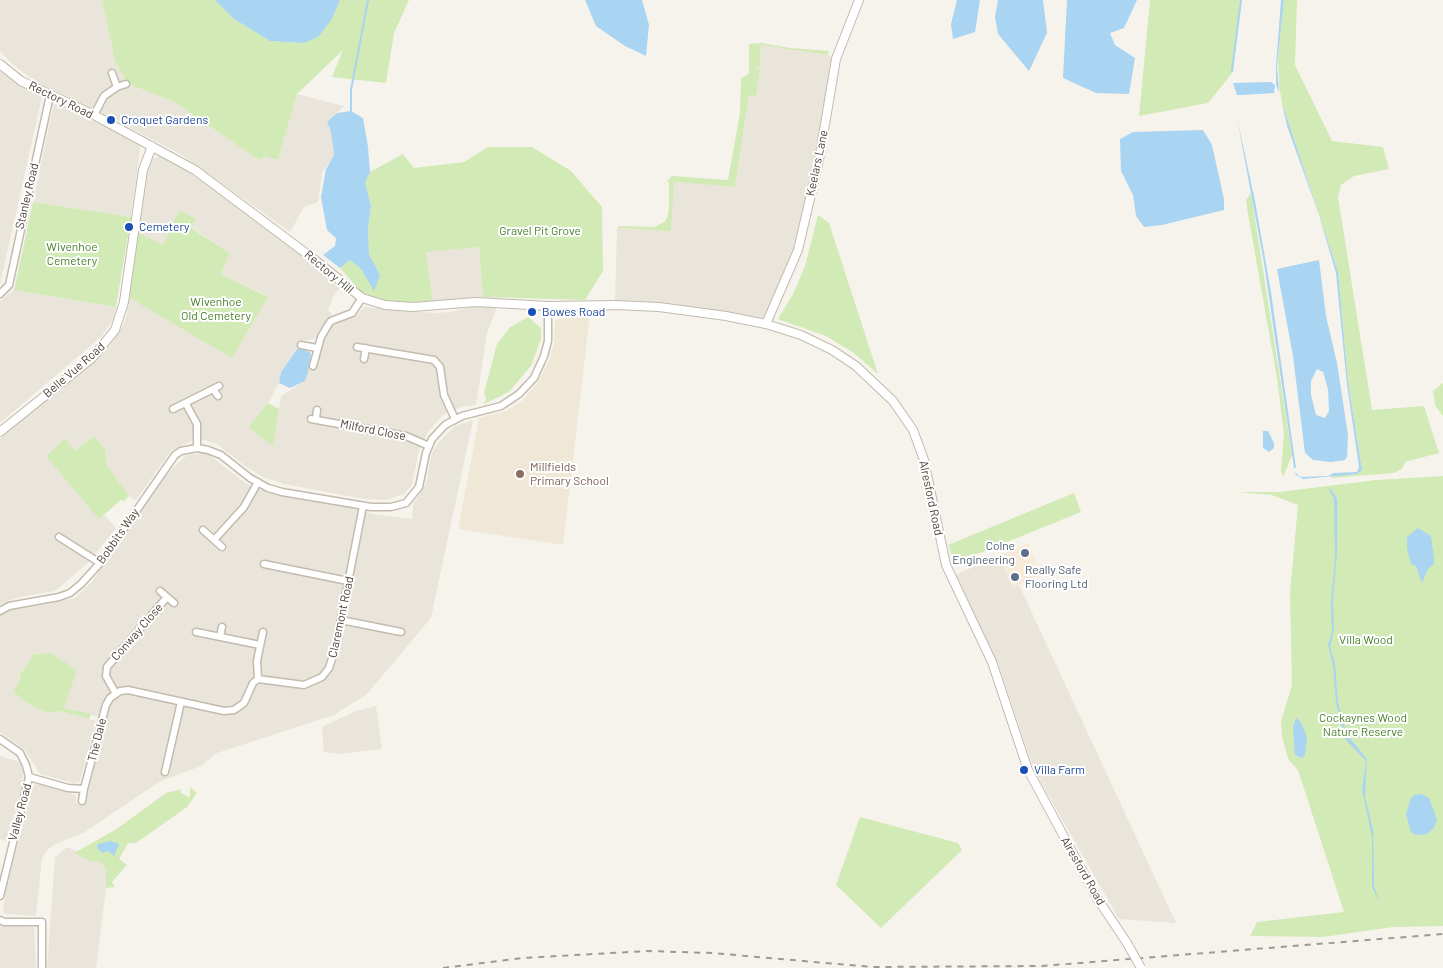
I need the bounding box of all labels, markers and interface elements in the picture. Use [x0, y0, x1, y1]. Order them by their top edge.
street label: Rectory Road [26, 78, 96, 122]
place label: Croquet Gardens [121, 113, 208, 127]
marker: Croquet Gardens [105, 114, 117, 126]
street label: Keelars Lane [803, 129, 831, 197]
street label: Stanley Road [12, 162, 42, 230]
place label: Cemetery [139, 220, 190, 234]
marker: Cemetery [123, 221, 135, 233]
park label: Gravel Pit Grove [499, 224, 581, 238]
park label: Wivenhoe Cemetery [46, 240, 98, 268]
street label: Rectory Hill [301, 247, 357, 297]
park label: Wivenhoe Old Cemetery [181, 295, 251, 323]
place label: Bowes Road [542, 305, 605, 319]
marker: Bowes Road [526, 306, 538, 318]
street label: Belle Vue Road [40, 339, 108, 401]
street label: Milford Close [339, 417, 407, 443]
street label: Alresford Road [916, 459, 946, 537]
place label: Millfields Primary School [530, 460, 609, 488]
marker: Millfields Primary School [514, 468, 526, 480]
street label: Bobbits Way [94, 506, 142, 566]
place label: Colne Engineering [952, 539, 1015, 567]
marker: Colne Engineering [1019, 547, 1031, 559]
place label: Really Safe Flooring Ltd [1025, 563, 1088, 591]
marker: Really Safe Flooring Ltd [1009, 571, 1021, 583]
street label: Claremont Road [325, 575, 357, 659]
street label: Conway Close [108, 600, 166, 664]
park label: Villa Wood [1339, 633, 1393, 647]
park label: Cockaynes Wood Nature Reserve [1319, 711, 1407, 739]
street label: The Dale [85, 717, 109, 763]
place label: Villa Farm [1034, 763, 1085, 777]
marker: Villa Farm [1018, 764, 1030, 776]
street label: Valley Road [5, 782, 35, 842]
street label: Alresford Road [1058, 834, 1108, 908]

